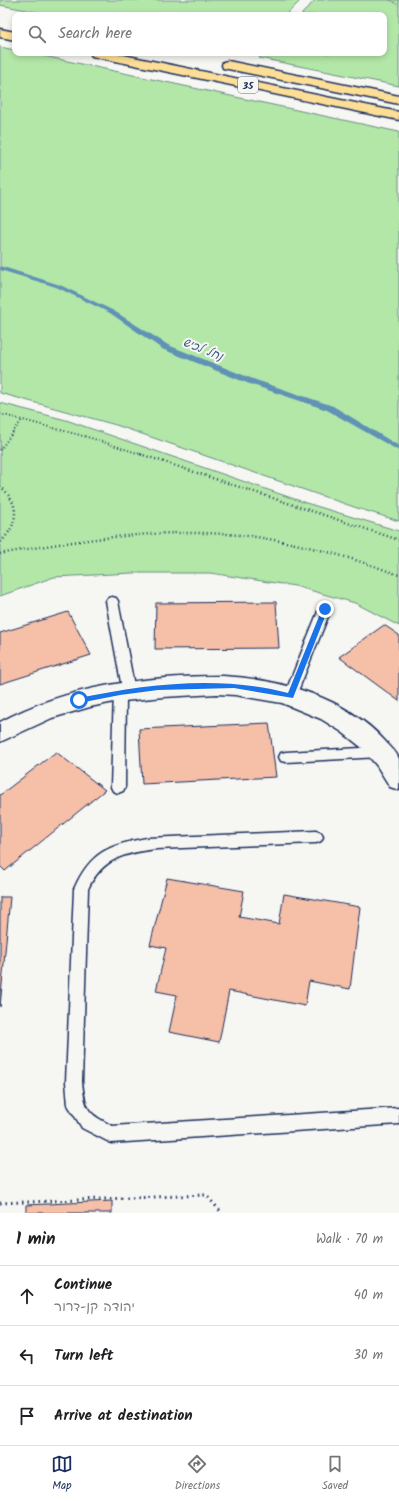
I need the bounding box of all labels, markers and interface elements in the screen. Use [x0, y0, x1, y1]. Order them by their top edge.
search box [12, 12, 387, 56]
text: Search here [58, 22, 132, 46]
icon: search [26, 23, 48, 45]
road number: 35 [238, 77, 258, 93]
water label: נחל לכיש [180, 333, 227, 367]
route end [316, 600, 334, 618]
route start [70, 691, 88, 709]
text: 1 min [16, 1226, 55, 1253]
text: Walk · 70 m [316, 1229, 383, 1250]
text: Continue [54, 1273, 112, 1297]
icon: ahead [16, 1285, 38, 1307]
text: 40 m [354, 1285, 383, 1306]
text: יהודה קן-דרור [54, 1297, 135, 1318]
text: Turn left [54, 1344, 114, 1368]
icon: left [16, 1345, 38, 1367]
text: 30 m [354, 1345, 383, 1366]
text: Arrive at destination [54, 1404, 193, 1428]
icon: arrive [16, 1405, 38, 1427]
tab: Map [51, 1453, 73, 1495]
tab: Directions [175, 1453, 220, 1495]
tab: Saved [322, 1453, 348, 1495]

